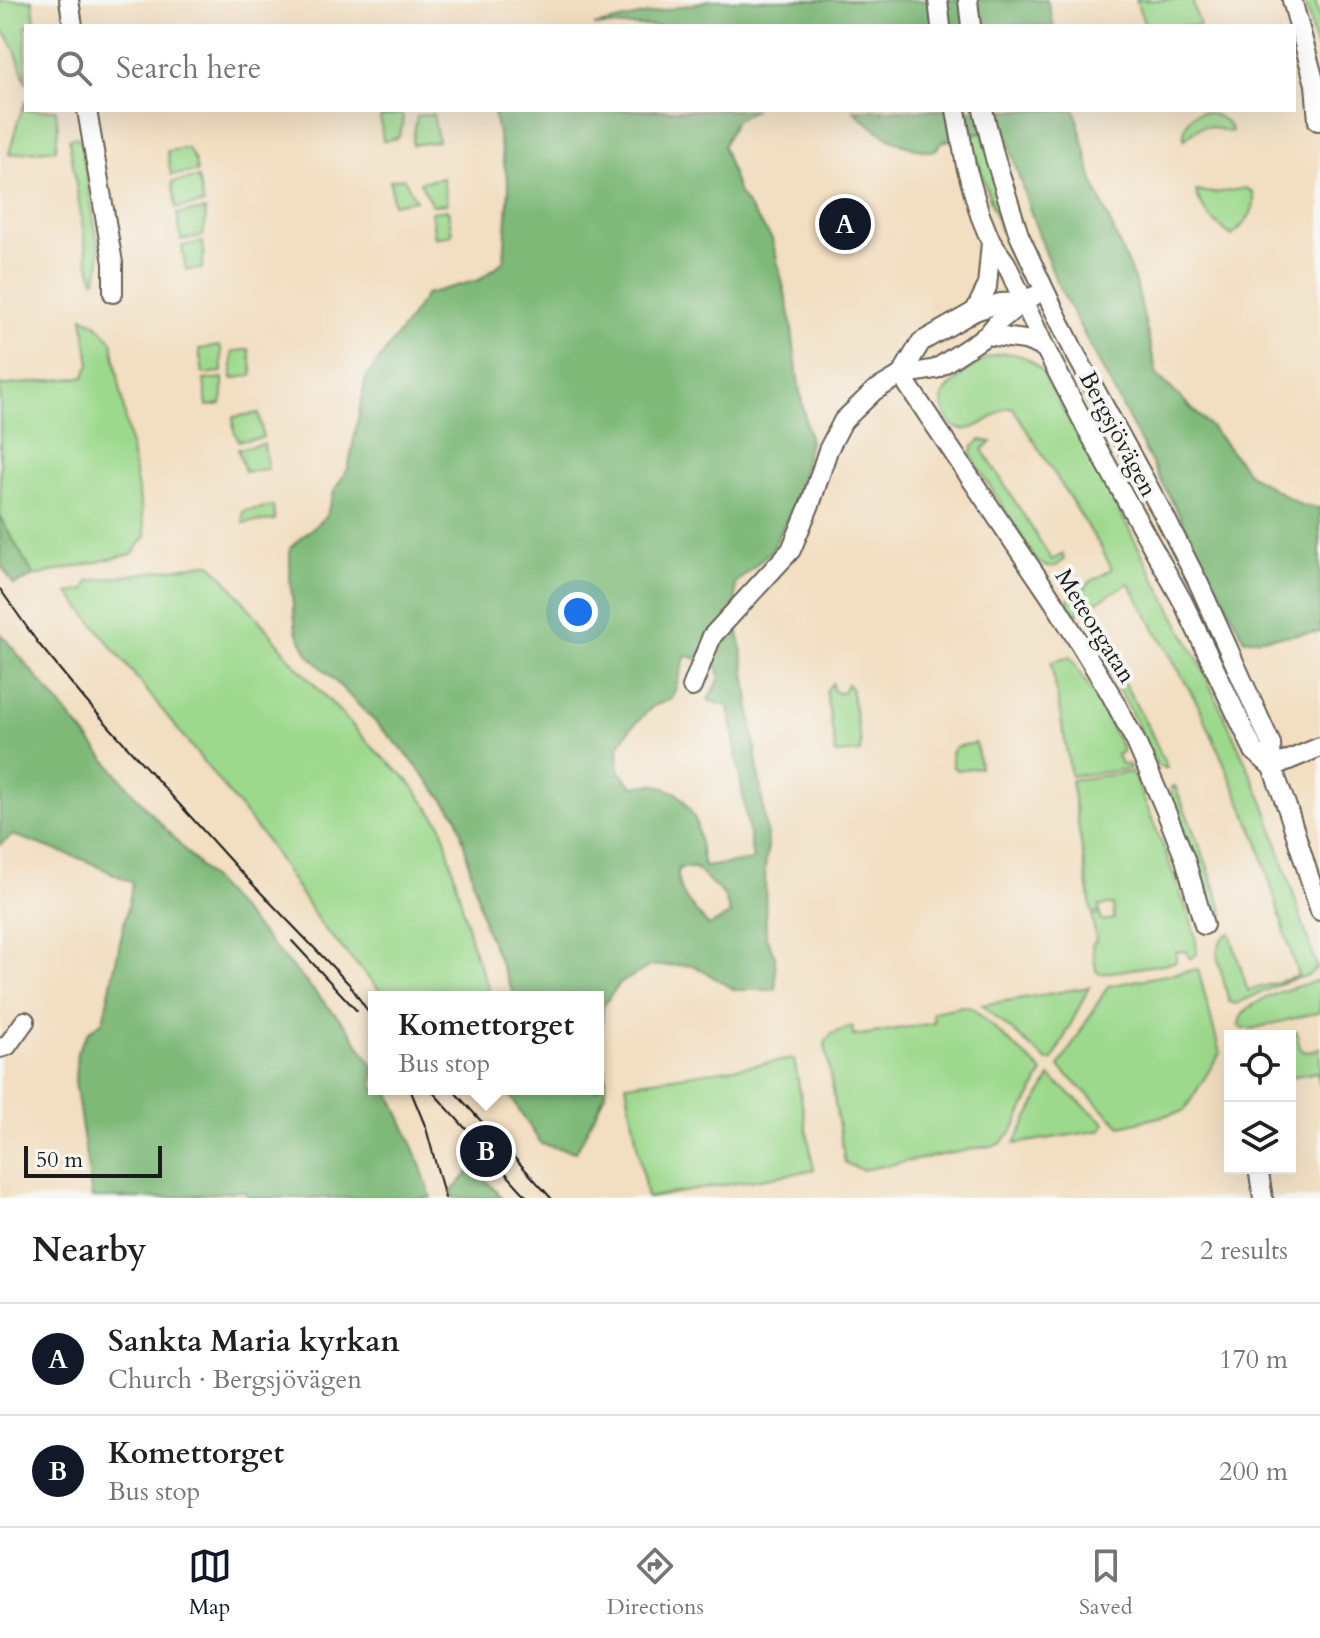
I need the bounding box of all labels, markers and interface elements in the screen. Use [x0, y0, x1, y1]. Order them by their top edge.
search box [24, 24, 1296, 112]
icon: search [52, 46, 96, 90]
text: Search here [116, 48, 261, 89]
pin: A [819, 194, 871, 254]
street label: Bergsjövägen [1071, 365, 1165, 503]
street label: Meteorgatan [1047, 562, 1143, 690]
your location [558, 592, 598, 632]
popup [368, 991, 604, 1095]
text: Komettorget [398, 1005, 574, 1046]
map controls [1224, 1030, 1296, 1174]
button: locate [1224, 1030, 1296, 1102]
text: Bus stop [398, 1046, 490, 1081]
button: layers [1224, 1102, 1296, 1174]
pin: B [460, 1121, 512, 1181]
scale bar [24, 1142, 162, 1178]
text: 50 m [36, 1145, 83, 1175]
text: Nearby [32, 1227, 147, 1273]
text: 2 results [1200, 1233, 1288, 1268]
text: Sankta Maria kyrkan [108, 1321, 400, 1362]
text: A [48, 1342, 68, 1377]
text: 170 m [1219, 1342, 1288, 1377]
text: Church · Bergsjövägen [108, 1362, 362, 1397]
text: Komettorget [108, 1433, 284, 1474]
text: B [49, 1454, 67, 1489]
text: 200 m [1219, 1454, 1288, 1489]
text: Bus stop [108, 1474, 200, 1509]
tab: Map [188, 1544, 232, 1622]
tab: Directions [607, 1544, 704, 1622]
tab: Saved [1079, 1544, 1132, 1622]

